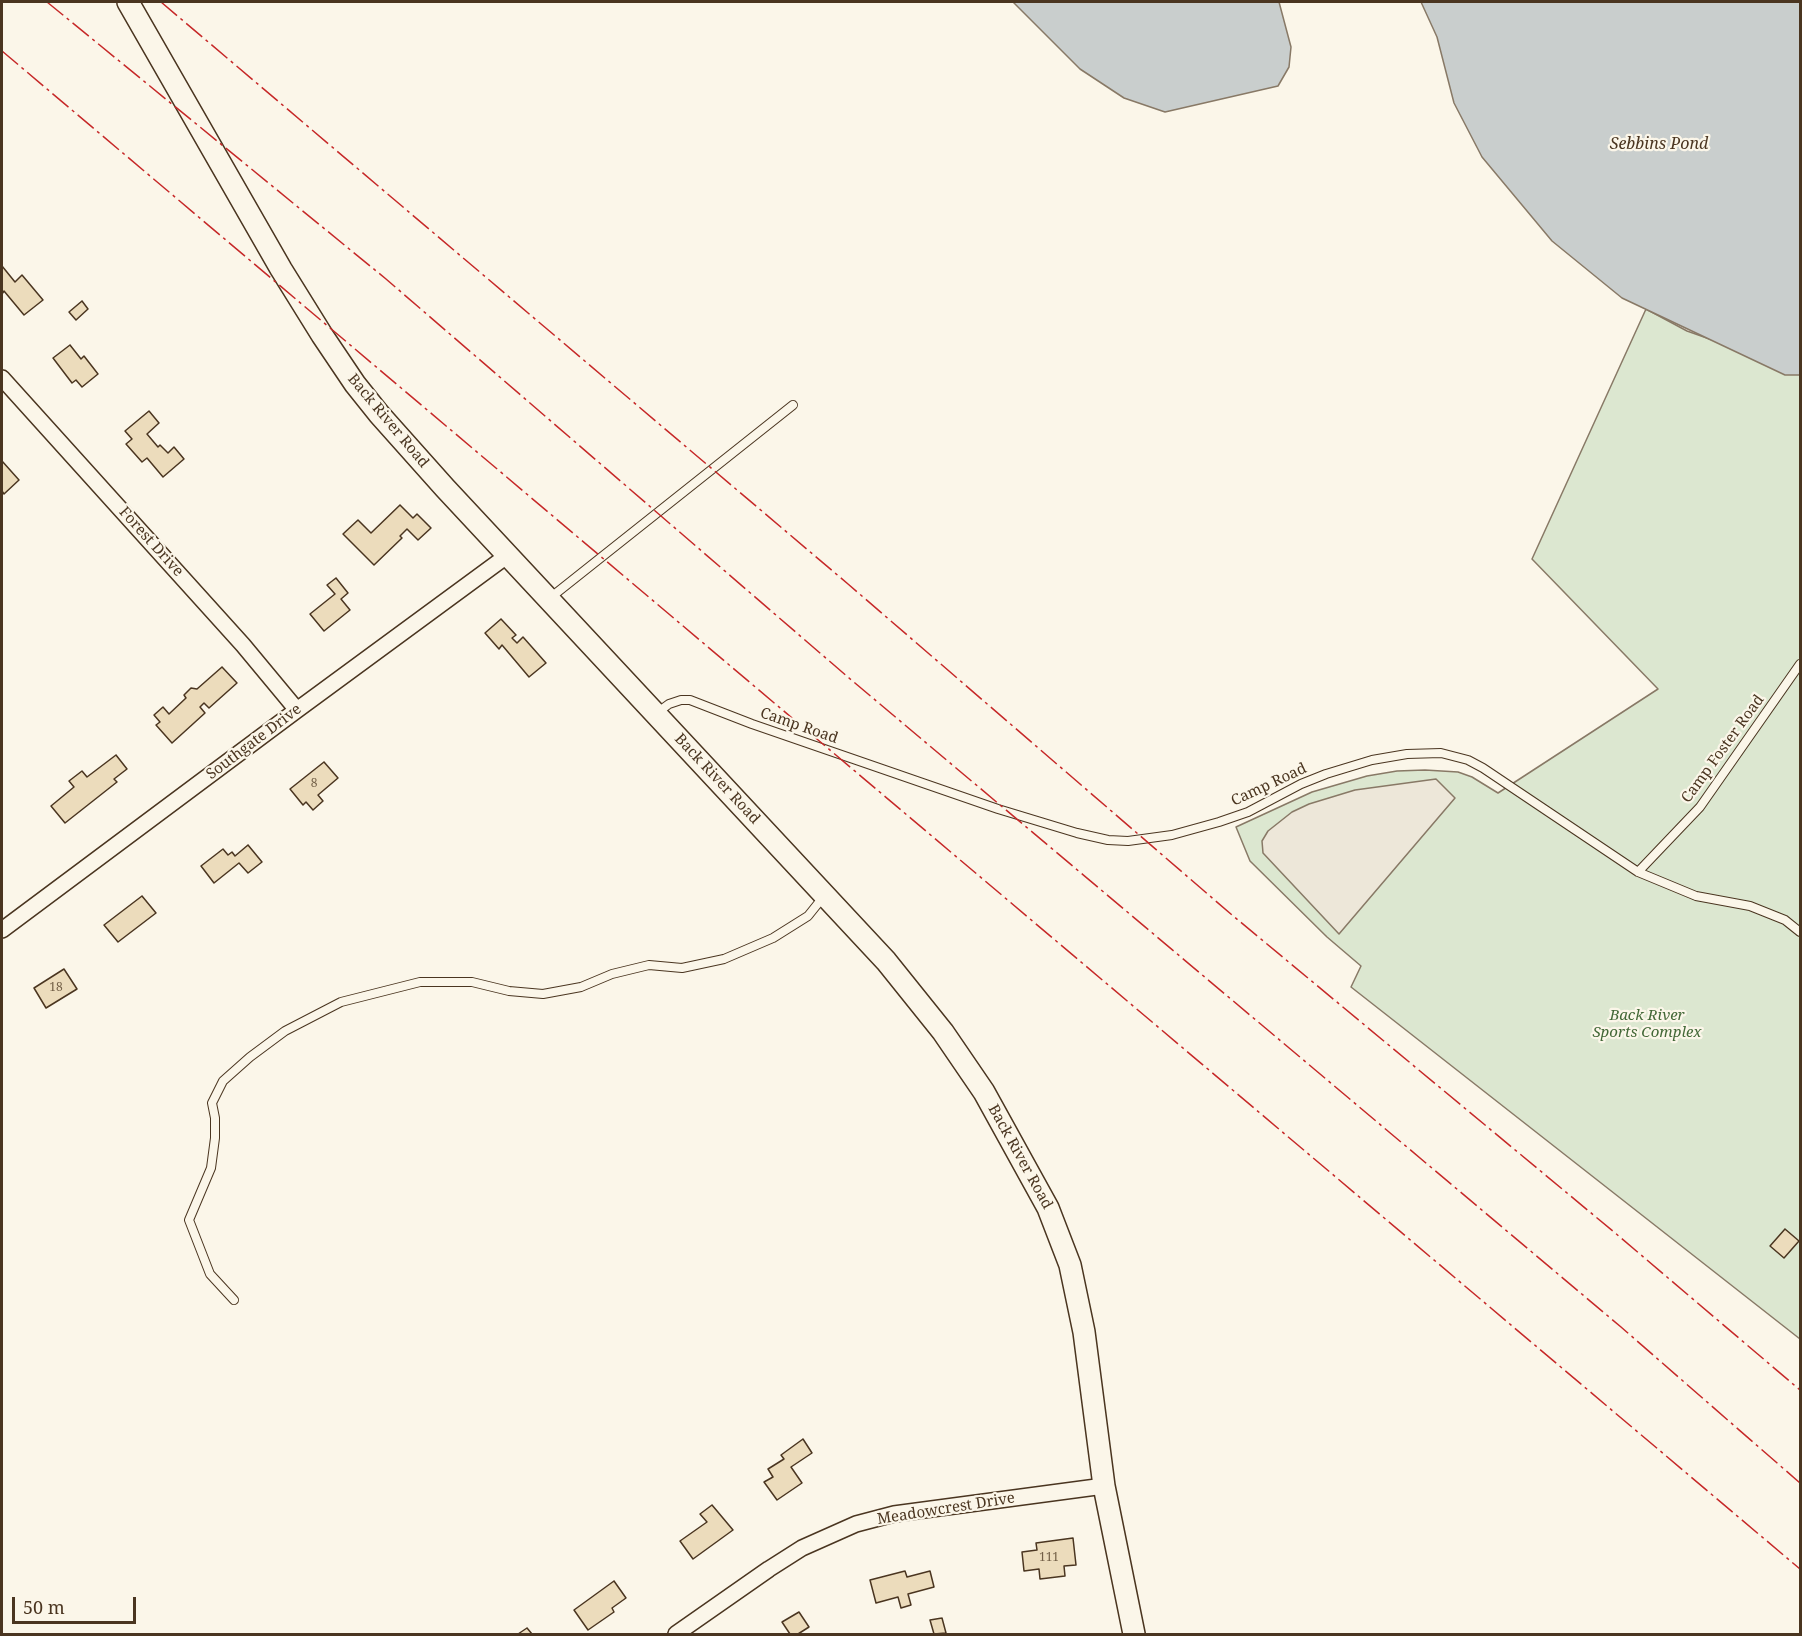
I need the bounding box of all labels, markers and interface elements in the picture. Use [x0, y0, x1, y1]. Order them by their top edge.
water label: Sebbins Pond [1610, 134, 1708, 154]
street label: Back River Road [344, 370, 432, 472]
street label: Forest Drive [115, 503, 187, 581]
street label: Camp Foster Road [1678, 692, 1768, 806]
street label: Southgate Drive [203, 700, 305, 784]
street label: Camp Road [758, 704, 840, 748]
street label: Back River Road [671, 730, 763, 828]
street label: Camp Road [1228, 760, 1310, 810]
house number: 8 [311, 777, 317, 791]
house number: 18 [49, 981, 63, 995]
park label: Back River Sports Complex [1592, 1007, 1702, 1042]
street label: Back River Road [984, 1102, 1056, 1212]
street label: Meadowcrest Drive [876, 1489, 1016, 1529]
house number: 111 [1039, 1551, 1059, 1565]
scale bar [15, 1585, 140, 1623]
text: 50 m [23, 1595, 65, 1619]

